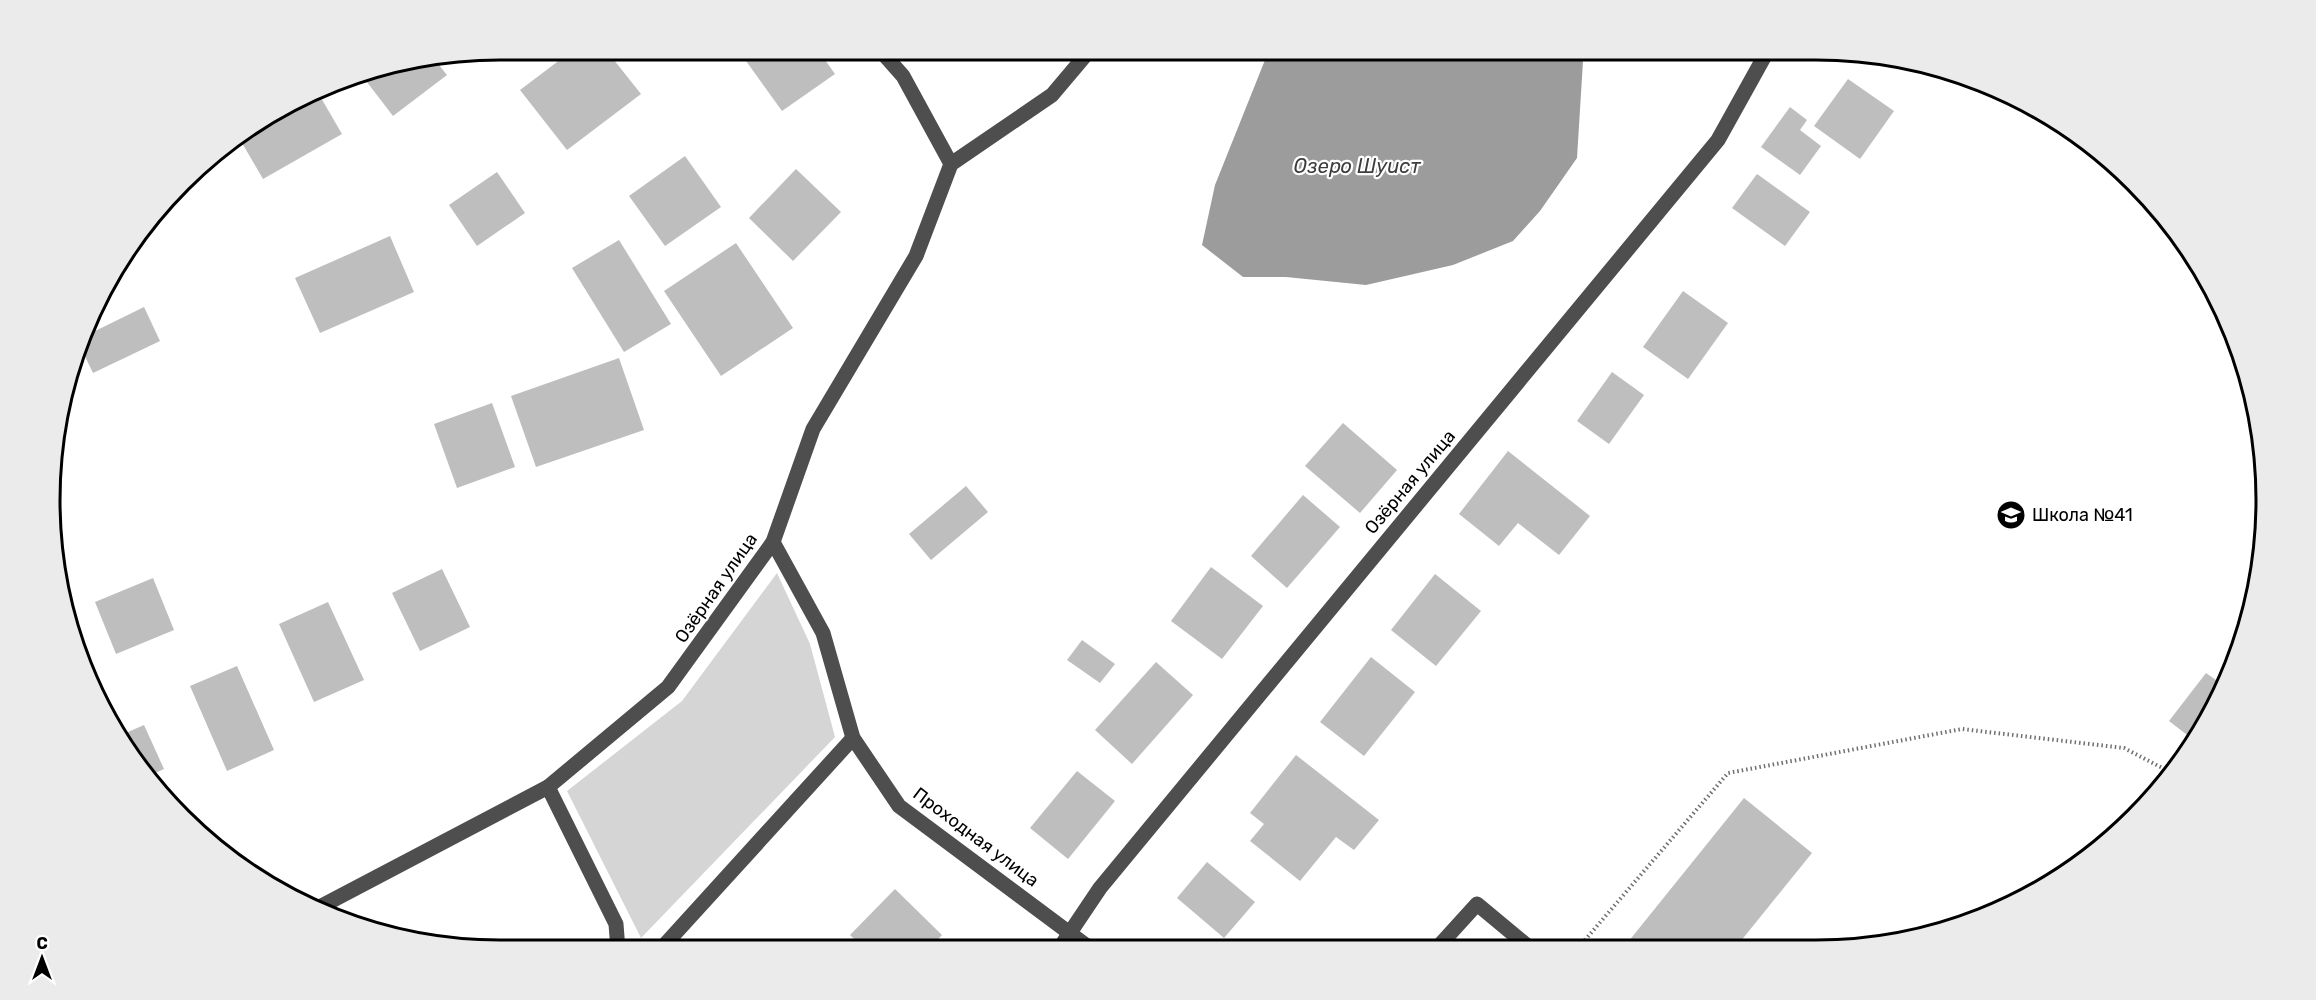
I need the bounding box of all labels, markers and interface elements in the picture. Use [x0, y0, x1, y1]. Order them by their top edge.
water label: Озеро Шуист [1293, 154, 1422, 178]
street label: Озёрная улица [1360, 425, 1460, 539]
school or university icon: Школа №41 [1995, 499, 2027, 531]
place label: Школа №41 [2032, 504, 2133, 526]
street label: Озёрная улица [670, 529, 762, 647]
street label: Проходная улица [909, 783, 1043, 891]
north arrow [12, 928, 72, 988]
text: С [36, 934, 48, 953]

